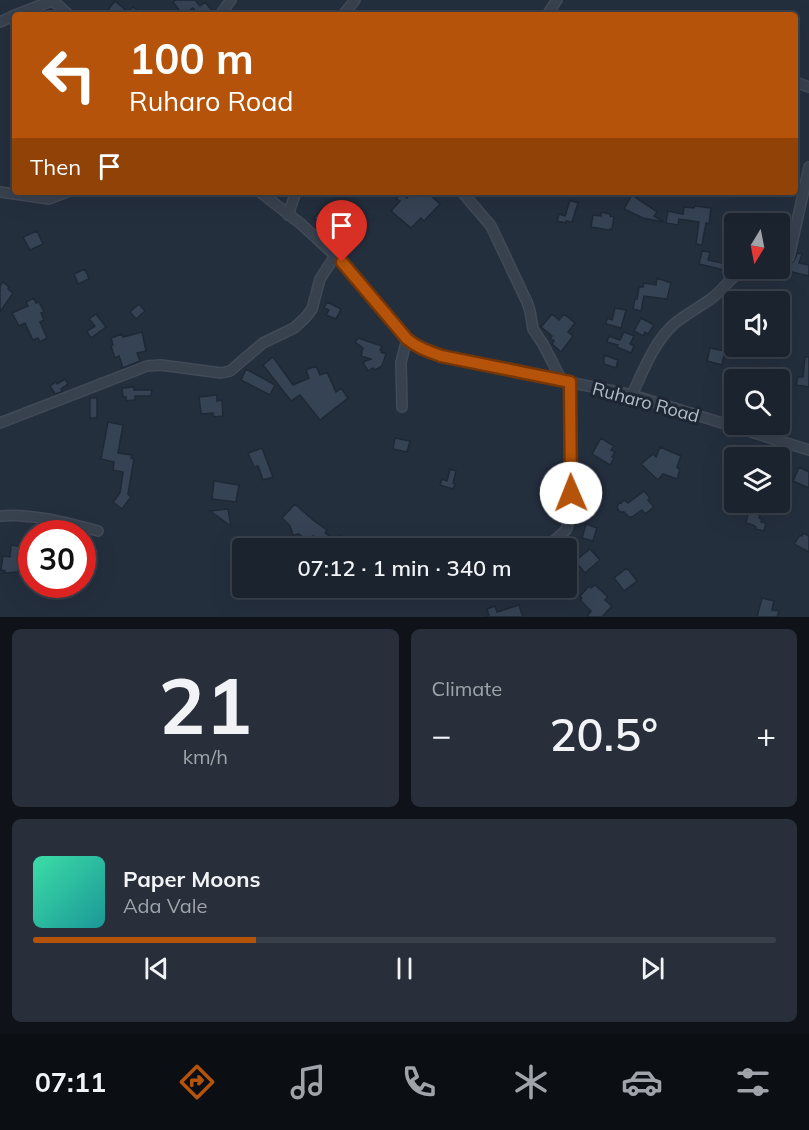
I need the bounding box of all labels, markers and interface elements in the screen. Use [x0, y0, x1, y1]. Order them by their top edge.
text: 100 m [129, 32, 254, 85]
icon: left [30, 36, 108, 114]
text: Ruharo Road [129, 84, 294, 118]
icon: arrive [93, 150, 126, 183]
text: Then [30, 153, 81, 181]
pin [316, 200, 367, 262]
icon: arrive [325, 209, 358, 242]
north arrow [724, 213, 790, 279]
map controls [724, 213, 790, 513]
button: sound [724, 291, 790, 357]
button: search [724, 369, 790, 435]
street label: Ruharo Road [590, 377, 702, 427]
button: layers [724, 447, 790, 513]
position arrow [539, 461, 603, 525]
speed limit sign: 30 [18, 520, 96, 598]
text: 07:12 · 1 min · 340 m [297, 554, 512, 582]
text: 21 [158, 656, 252, 754]
text: Climate [432, 676, 502, 701]
text: 20.5° [549, 706, 658, 762]
text: − [432, 714, 451, 755]
text: + [756, 714, 776, 755]
text: km/h [183, 744, 228, 769]
text: Paper Moons [123, 865, 261, 893]
text: Ada Vale [123, 893, 207, 918]
icon: previous [140, 952, 173, 985]
icon: pause [388, 952, 421, 985]
icon: next [636, 952, 669, 985]
icon: directions [176, 1061, 218, 1103]
icon: music [287, 1061, 329, 1103]
icon: phone [398, 1061, 440, 1103]
icon: climate [510, 1061, 552, 1103]
icon: car [621, 1061, 663, 1103]
icon: filters [732, 1061, 774, 1103]
text: 07:11 [35, 1065, 106, 1099]

